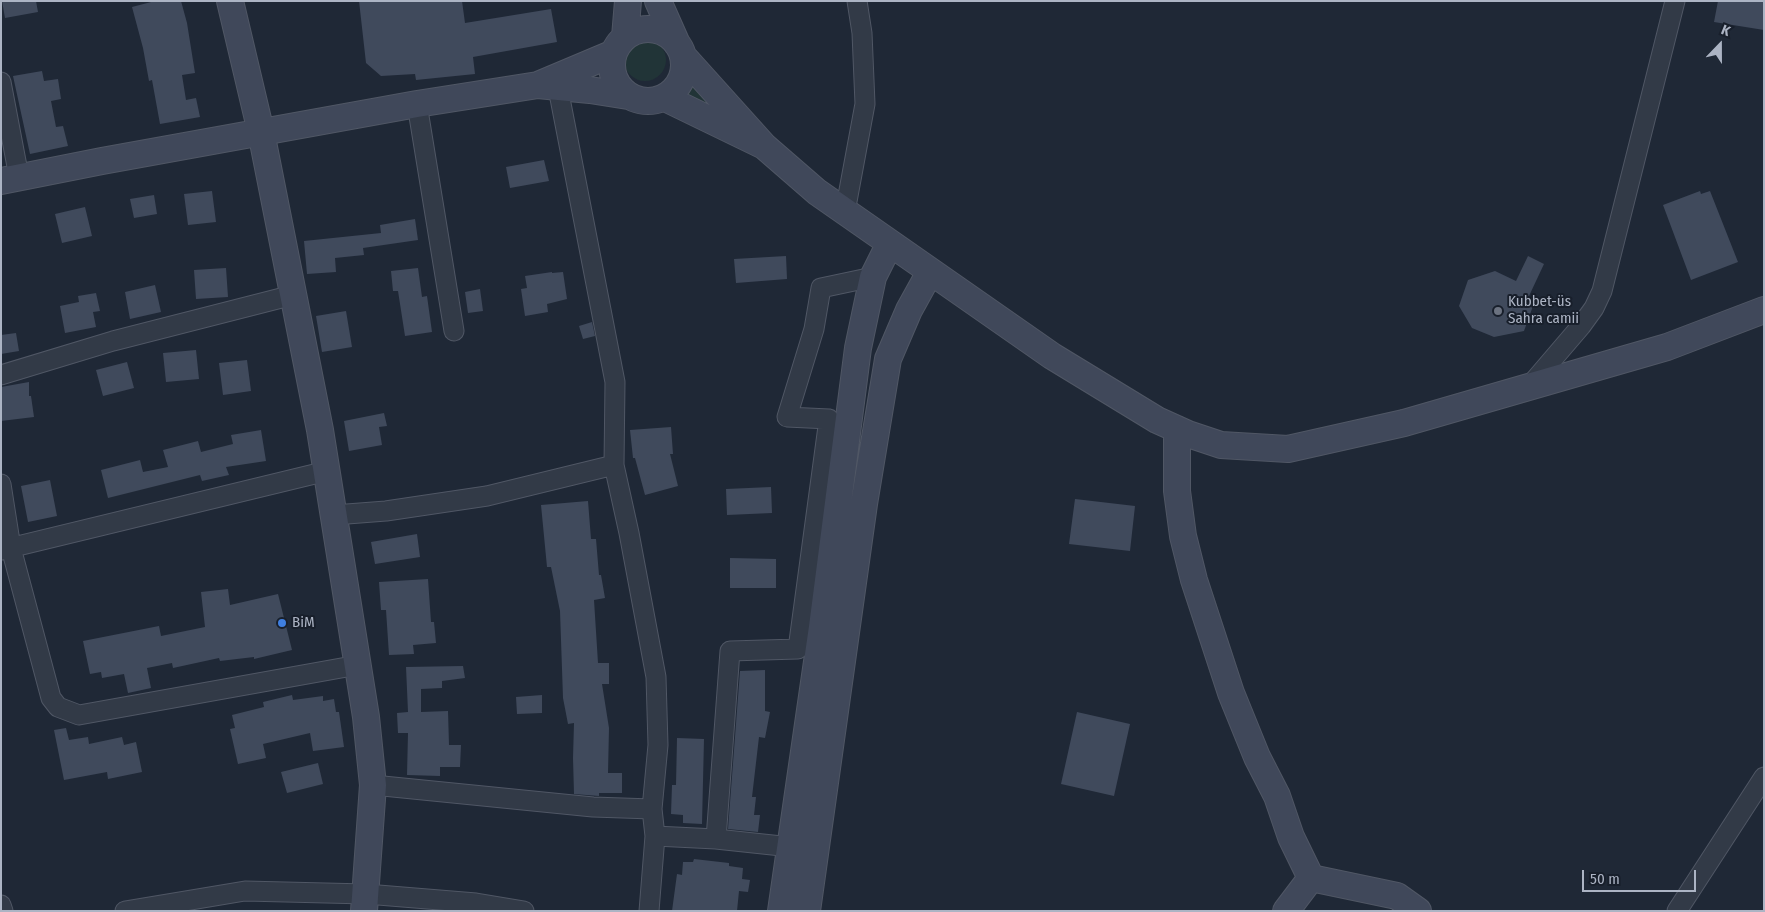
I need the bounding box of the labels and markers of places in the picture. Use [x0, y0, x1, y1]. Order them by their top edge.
place label: Kubbet-üs Sahra camii [1508, 293, 1579, 328]
marker: Kubbet-üs Sahra camii [1492, 305, 1504, 317]
place label: BiM [292, 614, 315, 632]
marker: BiM [276, 617, 288, 629]

